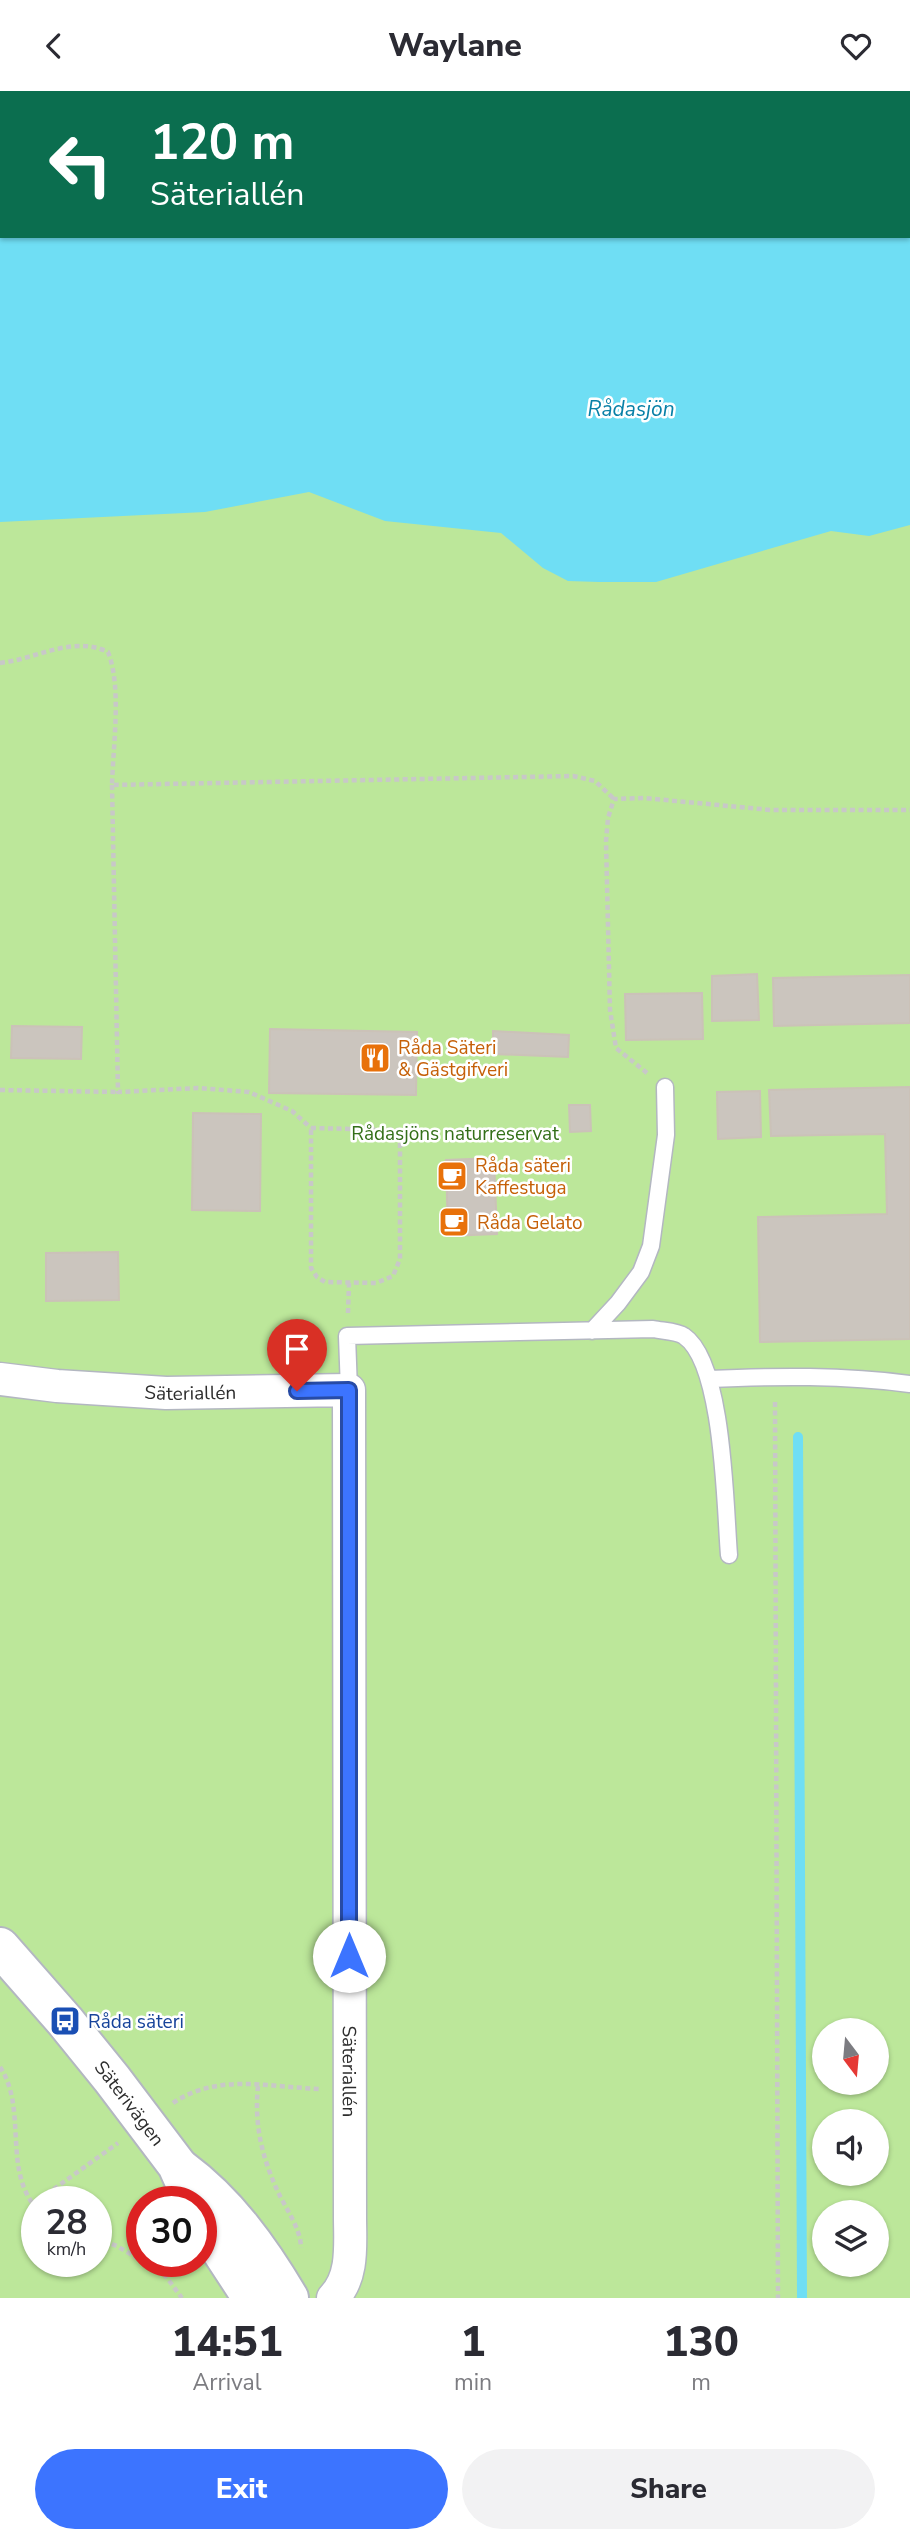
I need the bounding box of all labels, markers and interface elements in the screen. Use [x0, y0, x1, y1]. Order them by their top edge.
text: Waylane [388, 24, 522, 67]
icon: back [35, 27, 73, 65]
icon: heart [837, 27, 875, 65]
text: 120 m [150, 109, 294, 176]
icon: left [35, 119, 126, 210]
text: Säteriallén [150, 173, 305, 216]
water label: Rådasjön [587, 395, 675, 423]
place label: Råda Säteri & Gästgifveri [398, 1035, 508, 1083]
restaurant icon: Råda Säteri & Gästgifveri [358, 1041, 392, 1075]
park label: Rådasjöns naturreservat [351, 1121, 559, 1147]
place label: Råda säteri Kaffestuga [475, 1153, 571, 1201]
cafe icon: Råda säteri Kaffestuga [435, 1159, 469, 1193]
cafe icon: Råda Gelato [437, 1205, 471, 1239]
place label: Råda Gelato [477, 1210, 583, 1236]
pin [267, 1319, 327, 1391]
icon: arrive [278, 1330, 316, 1368]
street label: Säteriallén [144, 1380, 236, 1407]
position arrow [312, 1919, 386, 1993]
bus stop icon: Råda säteri [48, 2004, 82, 2038]
place label: Råda säteri [88, 2009, 184, 2035]
north arrow [812, 2018, 889, 2095]
map controls [812, 2018, 889, 2277]
street label: Säteriallén [336, 2025, 362, 2117]
street label: Säterivägen [88, 2055, 170, 2152]
button: sound [812, 2109, 889, 2186]
speed limit sign: 30 [126, 2186, 217, 2277]
text: 28 [45, 2199, 88, 2246]
button: layers [812, 2200, 889, 2277]
text: km/h [47, 2237, 86, 2261]
text: 14:51 [171, 2314, 283, 2371]
text: 1 [460, 2314, 486, 2371]
text: 130 [663, 2314, 739, 2371]
text: Arrival [192, 2367, 262, 2398]
text: min [454, 2367, 492, 2398]
text: m [691, 2367, 711, 2398]
button: Exit [35, 2449, 448, 2529]
button: Share [462, 2449, 875, 2529]

